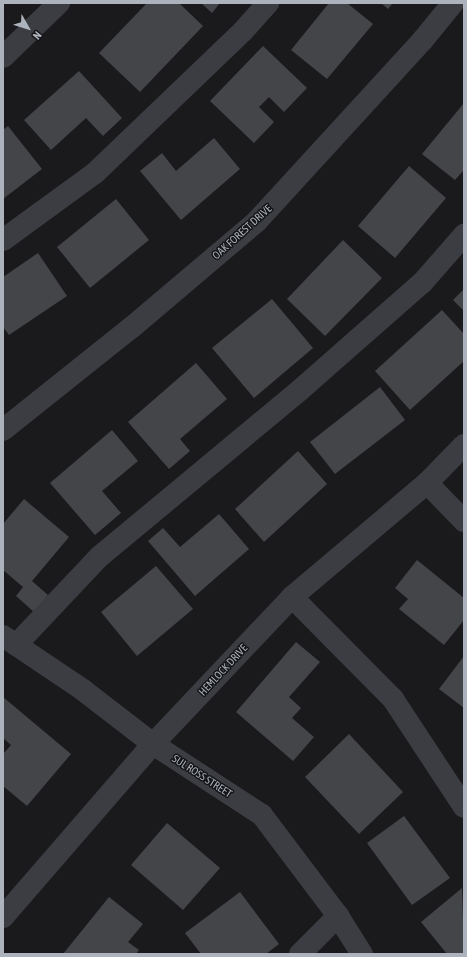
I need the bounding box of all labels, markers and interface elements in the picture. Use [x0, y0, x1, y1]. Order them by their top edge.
north arrow [8, 8, 48, 48]
text: N [31, 29, 44, 42]
street label: OAK FOREST DRIVE [210, 202, 274, 262]
street label: HEMLOCK DRIVE [196, 642, 250, 698]
street label: SUL ROSS STREET [170, 752, 234, 800]

